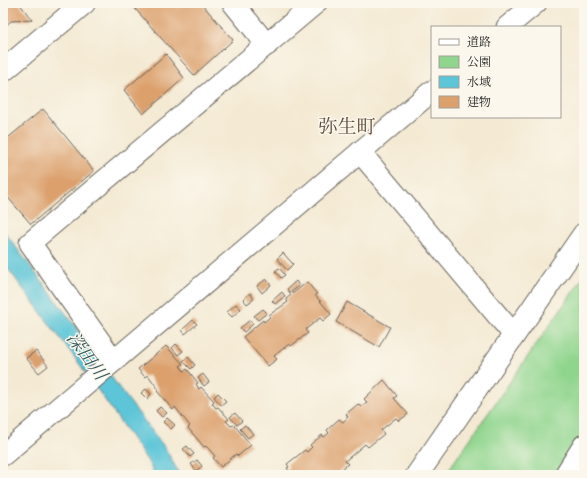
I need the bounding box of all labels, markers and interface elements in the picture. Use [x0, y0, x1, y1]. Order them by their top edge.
legend [431, 26, 561, 118]
text: 道路 [467, 35, 491, 50]
text: 公園 [467, 55, 491, 70]
text: 水域 [467, 75, 491, 90]
text: 建物 [467, 95, 491, 110]
district label: 弥生町 [318, 116, 376, 139]
water label: 深田川 [61, 328, 112, 387]

